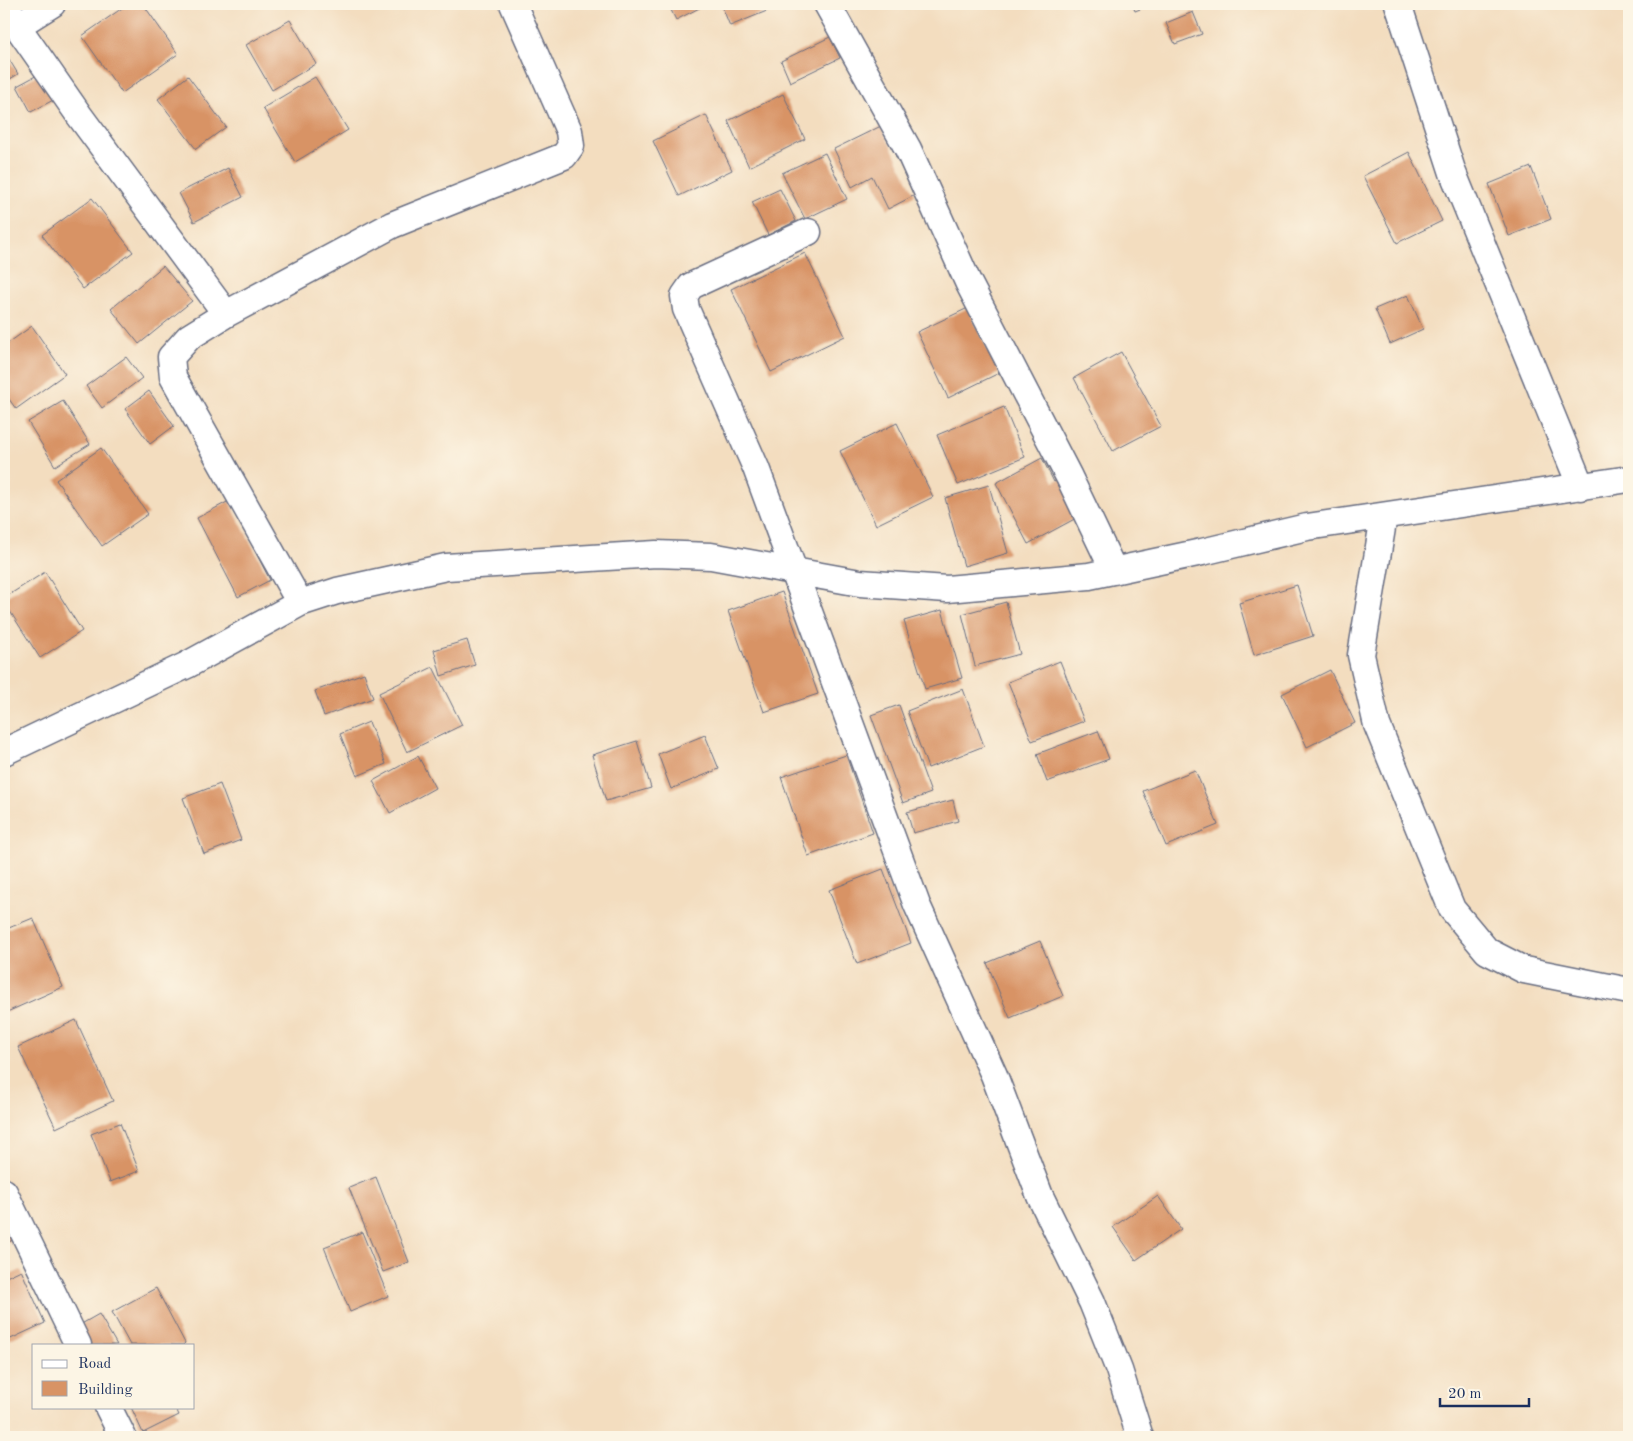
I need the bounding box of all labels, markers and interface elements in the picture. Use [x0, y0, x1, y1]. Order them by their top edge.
legend [32, 1344, 195, 1408]
text: Road [78, 1357, 112, 1372]
scale bar [1440, 1376, 1529, 1408]
text: Building [78, 1383, 133, 1398]
text: 20 m [1448, 1387, 1482, 1402]

